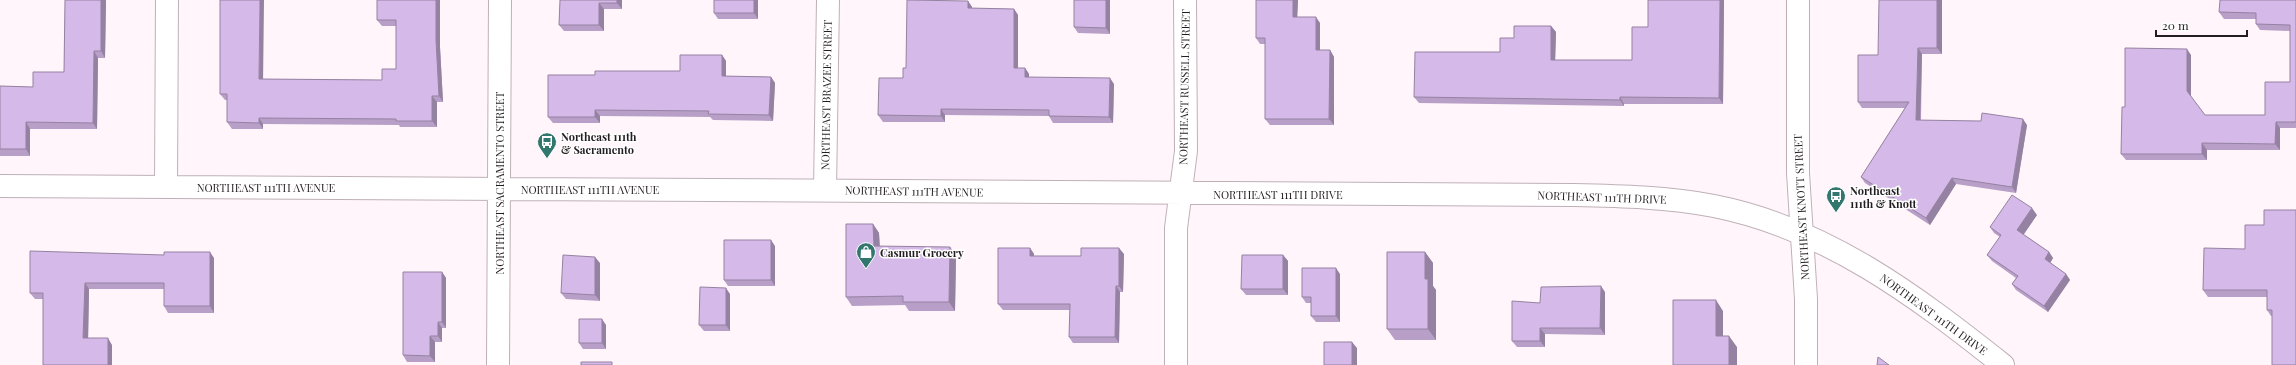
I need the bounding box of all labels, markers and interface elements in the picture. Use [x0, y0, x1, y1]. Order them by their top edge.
street label: NORTHEAST RUSSELL STREET [1175, 9, 1193, 165]
scale bar [2156, 12, 2247, 38]
text: 20 m [2162, 17, 2189, 33]
street label: NORTHEAST BRAZEE STREET [817, 19, 835, 170]
street label: NORTHEAST SACRAMENTO STREET [492, 91, 507, 274]
place label: Northeast 111th & Sacramento [561, 129, 637, 157]
bus stop icon: Northeast 111th & Sacramento [536, 131, 558, 159]
street label: NORTHEAST KNOTT STREET [1790, 133, 1812, 280]
street label: NORTHEAST 111TH AVENUE [197, 180, 336, 195]
street label: NORTHEAST 111TH AVENUE [521, 182, 660, 197]
street label: NORTHEAST 111TH AVENUE [845, 182, 984, 200]
place label: Northeast 111th & Knott [1850, 183, 1917, 211]
bus stop icon: Northeast 111th & Knott [1825, 185, 1847, 213]
street label: NORTHEAST 111TH DRIVE [1213, 187, 1343, 202]
street label: NORTHEAST 111TH DRIVE [1537, 187, 1667, 207]
shop icon: Casmur Grocery [855, 241, 877, 269]
place label: Casmur Grocery [880, 245, 964, 260]
street label: NORTHEAST 111TH DRIVE [1877, 270, 1991, 358]

